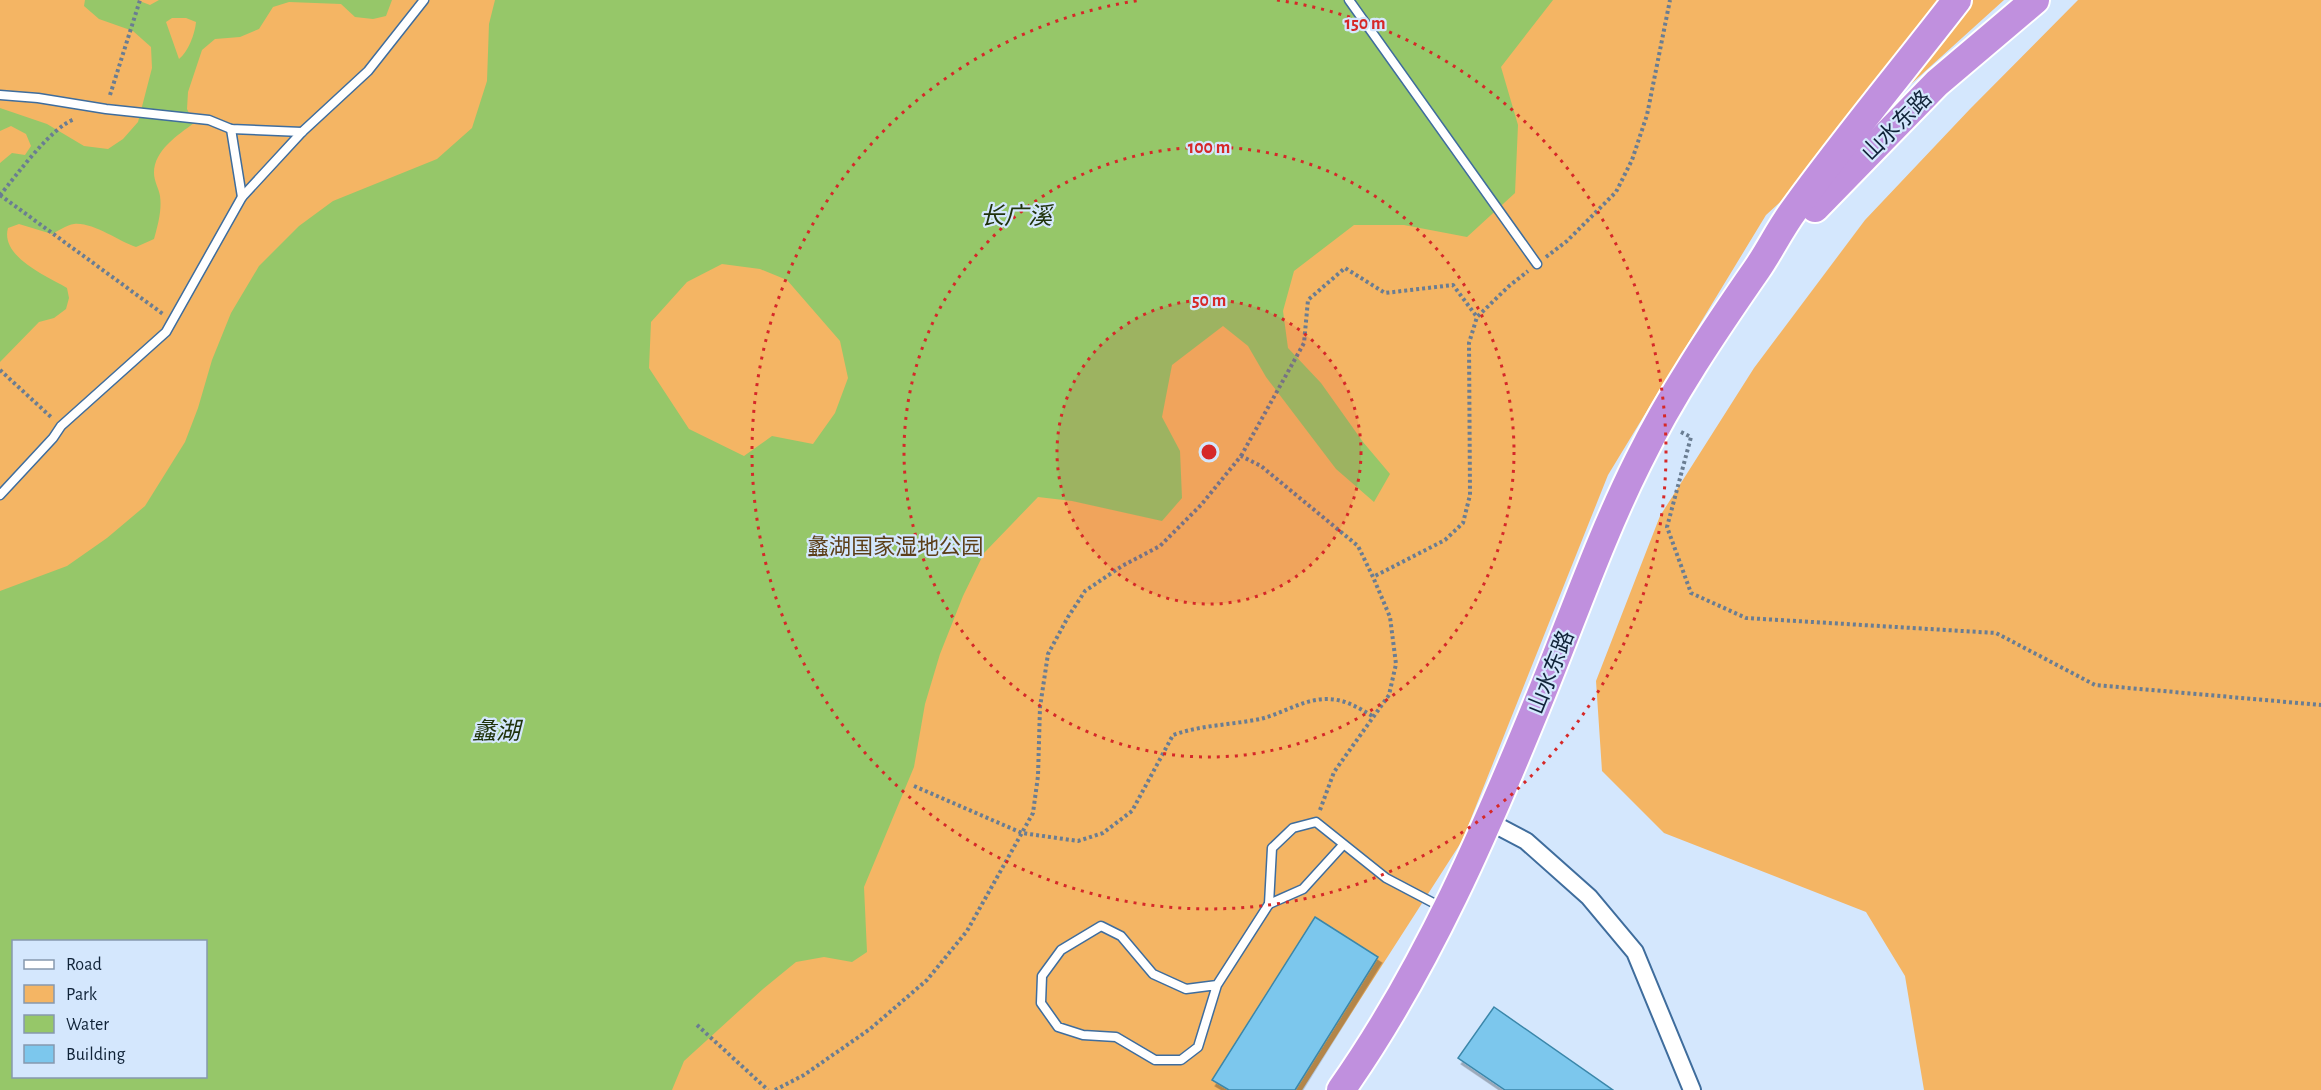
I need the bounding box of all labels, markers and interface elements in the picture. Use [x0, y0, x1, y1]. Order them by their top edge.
text: 150 m [1345, 15, 1385, 33]
street label: 山水东路 [1857, 86, 1936, 165]
text: 100 m [1188, 139, 1230, 157]
water label: 长广溪 [980, 203, 1055, 229]
text: 50 m [1192, 292, 1226, 310]
centre of rings [1199, 442, 1219, 462]
park label: 蠡湖国家湿地公园 [807, 535, 983, 558]
street label: 山水东路 [1523, 627, 1578, 717]
water label: 蠡湖 [472, 718, 524, 744]
legend [12, 940, 207, 1078]
text: Road [66, 956, 102, 974]
text: Park [66, 986, 98, 1004]
text: Water [66, 1016, 109, 1034]
text: Building [66, 1046, 126, 1064]

